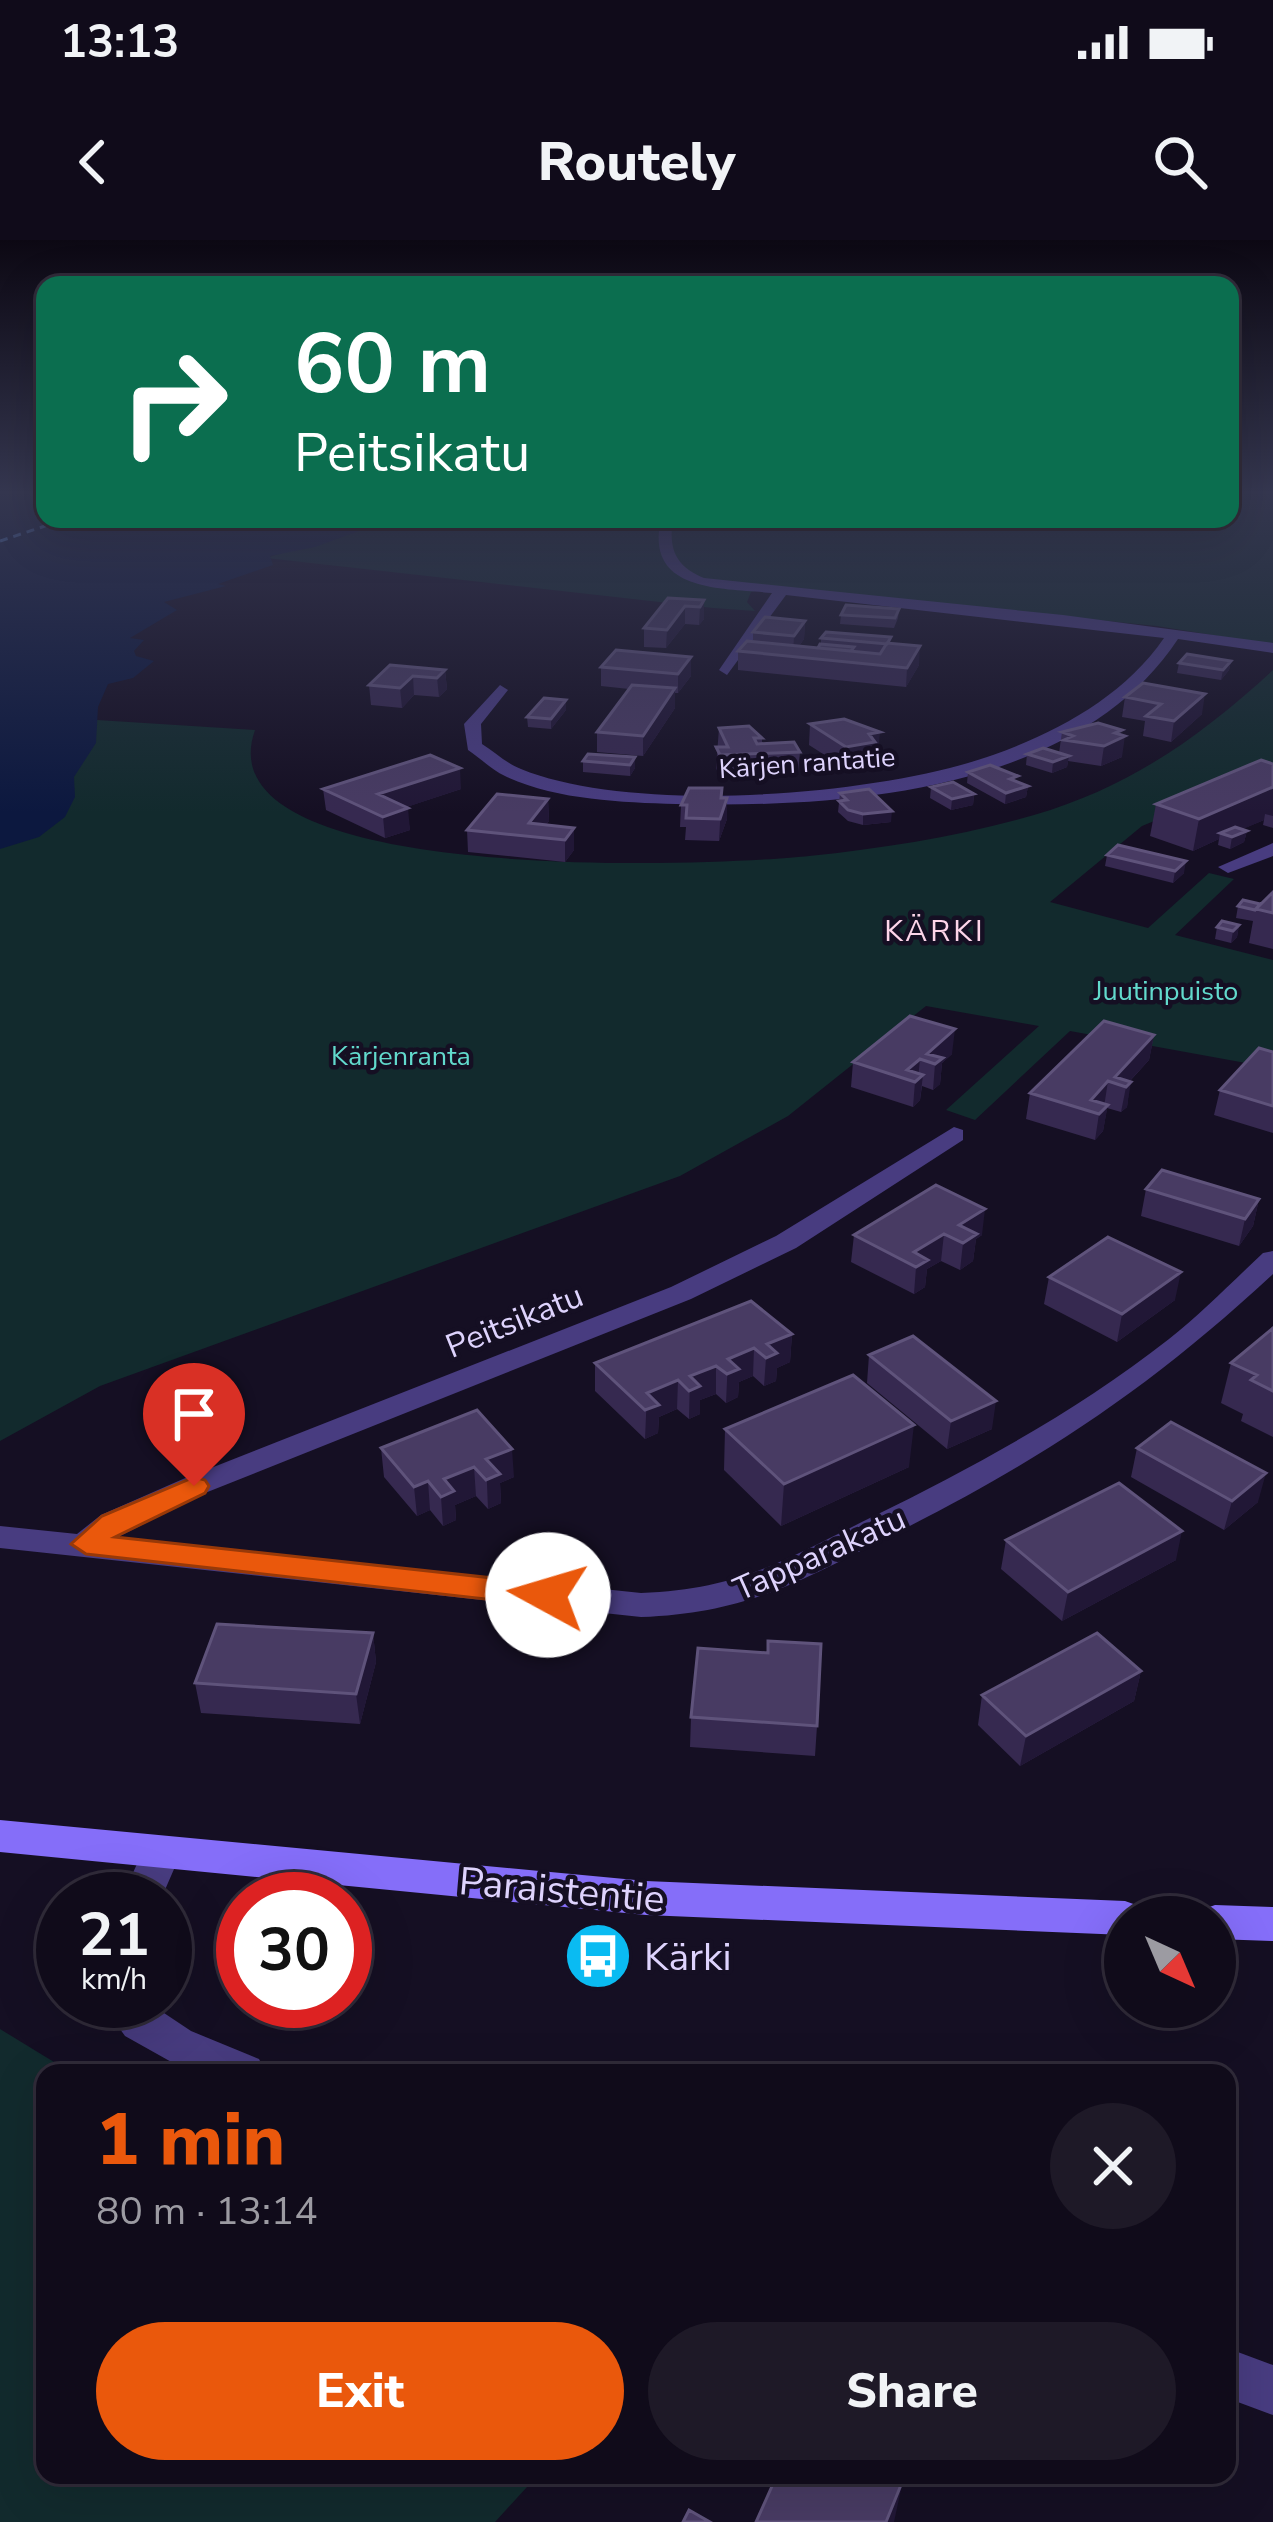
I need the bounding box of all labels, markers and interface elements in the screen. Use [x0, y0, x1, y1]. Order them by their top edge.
text: 13:13 [60, 12, 179, 73]
text: Routely [538, 125, 735, 199]
icon: back [60, 129, 126, 195]
icon: search [1147, 129, 1213, 195]
text: 60 m [294, 307, 491, 422]
icon: right [96, 324, 252, 480]
text: Peitsikatu [294, 416, 530, 490]
street label: Kärjen rantatie [718, 739, 897, 788]
district label: KÄRKI [884, 911, 986, 952]
park label: Juutinpuisto [1093, 973, 1238, 1010]
park label: Kärjenranta [331, 1038, 471, 1075]
street label: Peitsikatu [439, 1273, 590, 1369]
pin [143, 1363, 245, 1486]
icon: arrive [161, 1381, 227, 1447]
street label: Tapparakatu [726, 1496, 913, 1612]
position arrow [485, 1532, 611, 1658]
street label: Paraistentie [457, 1855, 667, 1926]
speed limit sign: 30 [216, 1872, 372, 2028]
text: 21 [78, 1894, 150, 1976]
north arrow [1104, 1896, 1236, 2028]
map controls [1104, 1896, 1236, 2028]
bus stop icon: Kärki [563, 1921, 633, 1991]
place label: Kärki [644, 1931, 732, 1984]
text: km/h [81, 1959, 147, 2000]
text: 1 min [96, 2091, 285, 2189]
button: close [1050, 2103, 1176, 2229]
text: 80 m · 13:14 [96, 2185, 318, 2238]
button: Exit [96, 2322, 624, 2460]
button: Share [648, 2322, 1176, 2460]

